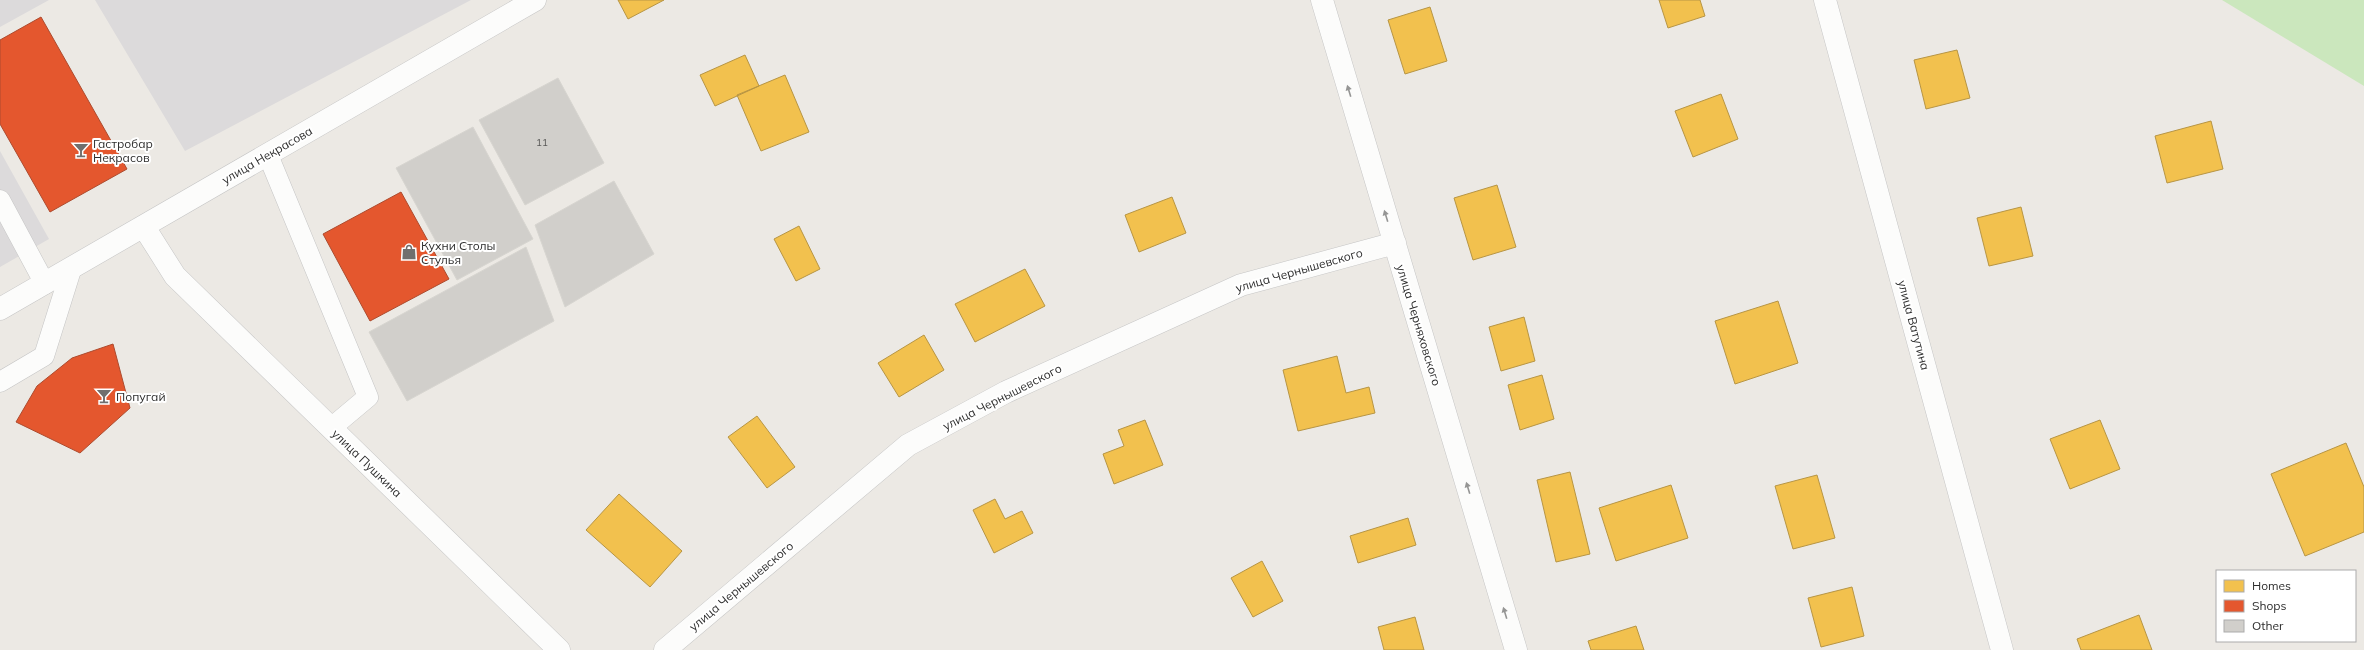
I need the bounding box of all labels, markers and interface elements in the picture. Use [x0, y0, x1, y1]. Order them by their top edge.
one-way arrow [1346, 85, 1352, 97]
street label: улица Некрасова [219, 123, 315, 187]
place label: Гастробар Некрасов [93, 136, 153, 165]
house number: 11 [536, 136, 548, 149]
bar icon: Гастробар Некрасов [72, 141, 90, 159]
one-way arrow [1383, 210, 1389, 222]
place label: Кухни Столы Стулья [421, 238, 495, 267]
shop icon: Кухни Столы Стулья [400, 243, 418, 261]
street label: улица Чернышевского [1234, 245, 1364, 295]
street label: улица Черняховского [1393, 263, 1445, 387]
street label: улица Ватутина [1895, 278, 1933, 372]
street label: улица Чернышевского [940, 360, 1064, 434]
bar icon: Попугай [95, 387, 113, 405]
place label: Попугай [116, 389, 166, 404]
street label: улица Пушкина [329, 426, 405, 500]
one-way arrow [1465, 482, 1471, 494]
street label: улица Чернышевского [686, 538, 796, 634]
legend [2216, 570, 2356, 642]
text: Homes [2252, 578, 2291, 593]
text: Shops [2252, 598, 2287, 613]
one-way arrow [1502, 606, 1508, 618]
text: Other [2252, 618, 2284, 633]

